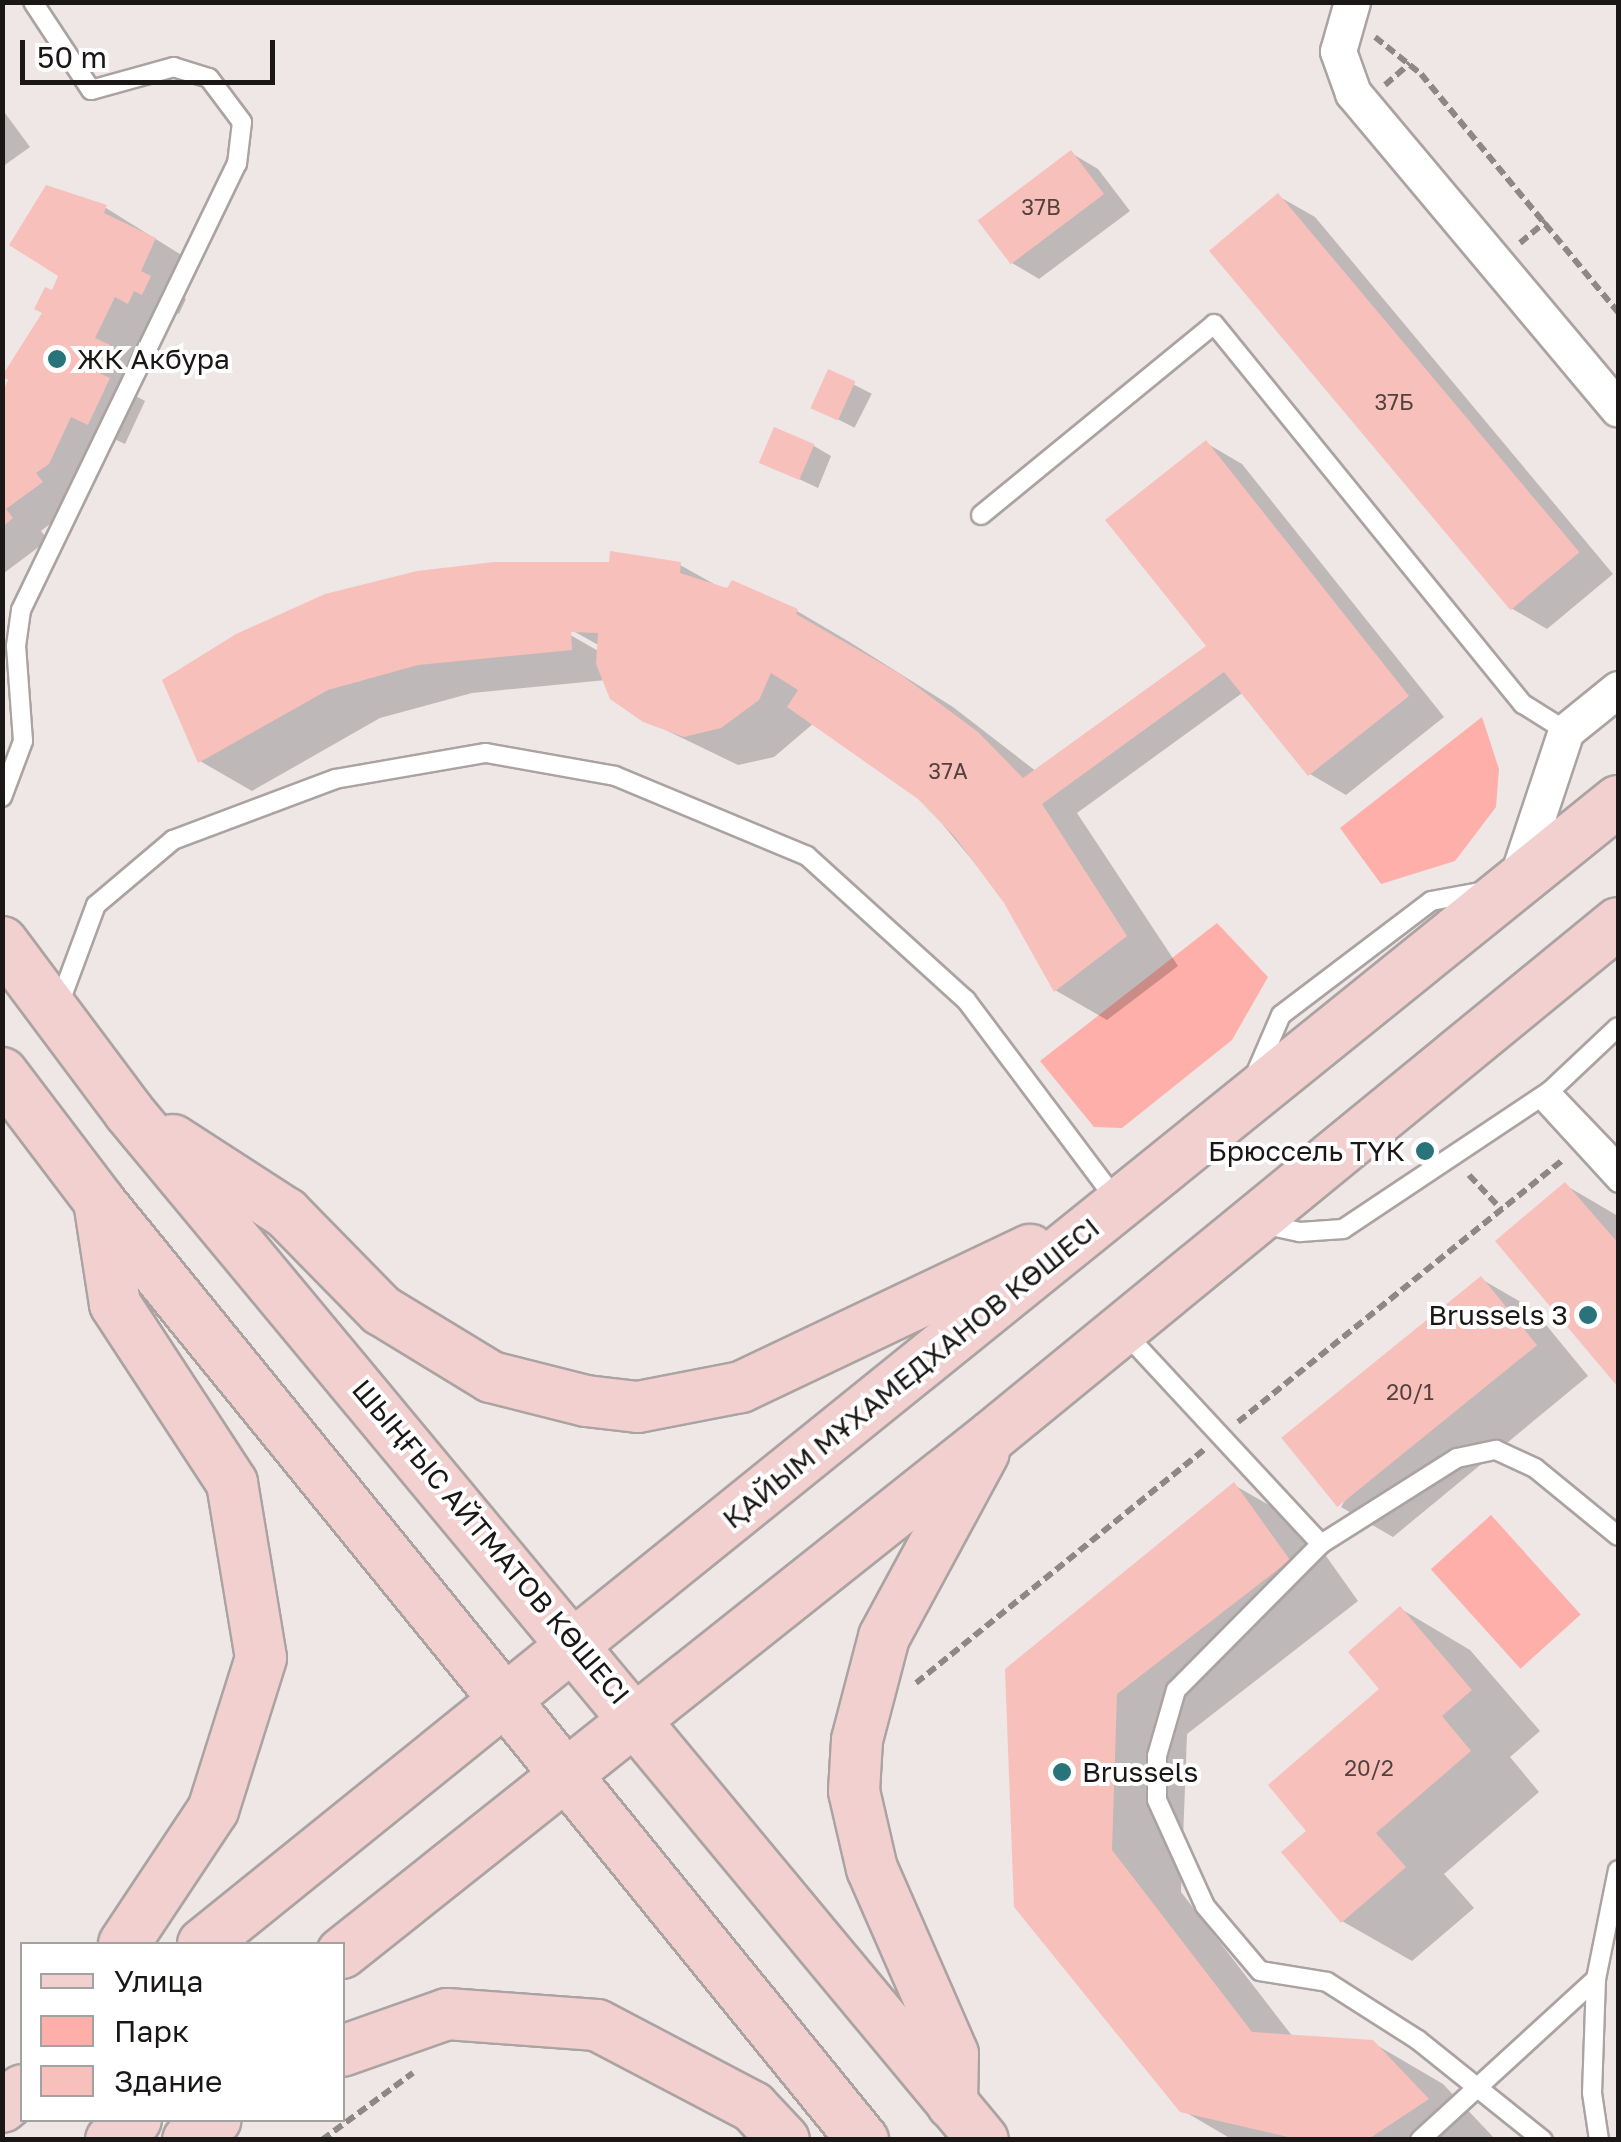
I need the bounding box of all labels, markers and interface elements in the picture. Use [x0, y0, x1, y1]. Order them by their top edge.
scale bar [25, 20, 280, 82]
text: 50 m [37, 39, 107, 75]
house number: 37В [1021, 194, 1061, 220]
place label: ЖК Акбура [77, 342, 230, 376]
marker: ЖК Акбура [46, 348, 68, 370]
house number: 37Б [1374, 389, 1414, 415]
house number: 37А [928, 758, 968, 784]
place label: Брюссель ТҮК [1208, 1134, 1405, 1168]
marker: Брюссель ТҮК [1414, 1140, 1436, 1162]
street label: ҚАЙЫМ МҰХАМЕДХАНОВ КӨШЕСІ [716, 1210, 1106, 1536]
place label: Brussels 3 [1428, 1298, 1568, 1332]
marker: Brussels 3 [1577, 1304, 1599, 1326]
street label: ШЫҢҒЫС АЙТМАТОВ КӨШЕСІ [345, 1373, 637, 1711]
house number: 20/1 [1386, 1379, 1434, 1405]
place label: Brussels [1082, 1755, 1198, 1789]
house number: 20/2 [1344, 1755, 1394, 1781]
marker: Brussels [1051, 1761, 1073, 1783]
legend [20, 1942, 345, 2122]
text: Улица [114, 1963, 203, 1999]
text: Парк [114, 2013, 189, 2049]
text: Здание [114, 2063, 222, 2099]

